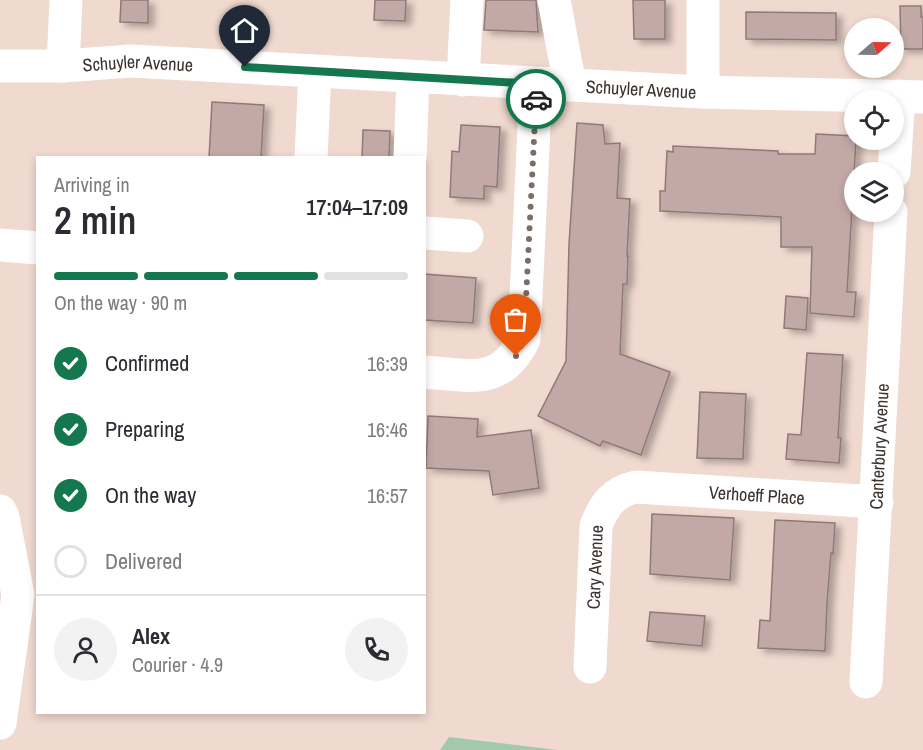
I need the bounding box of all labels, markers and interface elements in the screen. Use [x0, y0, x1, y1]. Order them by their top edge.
pin [219, 5, 270, 67]
icon: home [228, 14, 261, 47]
north arrow [844, 18, 904, 78]
map controls [844, 18, 904, 222]
street label: Schuyler Avenue [82, 48, 194, 77]
courier [506, 69, 566, 129]
street label: Schuyler Avenue [585, 73, 697, 104]
icon: car [520, 83, 553, 116]
button: locate [844, 90, 904, 150]
button: layers [844, 162, 904, 222]
text: Arriving in [54, 171, 130, 198]
text: 17:04–17:09 [306, 192, 408, 222]
text: 2 min [54, 194, 136, 246]
text: On the way · 90 m [54, 289, 187, 316]
pin [490, 294, 541, 356]
icon: bag [499, 303, 532, 336]
icon: check [54, 347, 87, 380]
text: Confirmed [105, 348, 189, 378]
text: 16:39 [367, 350, 408, 377]
street label: Canterbury Avenue [863, 383, 894, 510]
icon: check [54, 413, 87, 446]
text: Preparing [105, 414, 184, 444]
text: 16:46 [367, 416, 408, 443]
icon: check [54, 479, 87, 512]
street label: Verhoeff Place [708, 479, 805, 510]
text: On the way [105, 480, 196, 510]
text: 16:57 [367, 482, 408, 509]
street label: Cary Avenue [580, 524, 609, 610]
text: Delivered [105, 546, 182, 576]
button: person [54, 618, 117, 681]
button: phone [345, 618, 408, 681]
text: Alex [132, 621, 170, 651]
text: Courier · 4.9 [132, 651, 223, 678]

